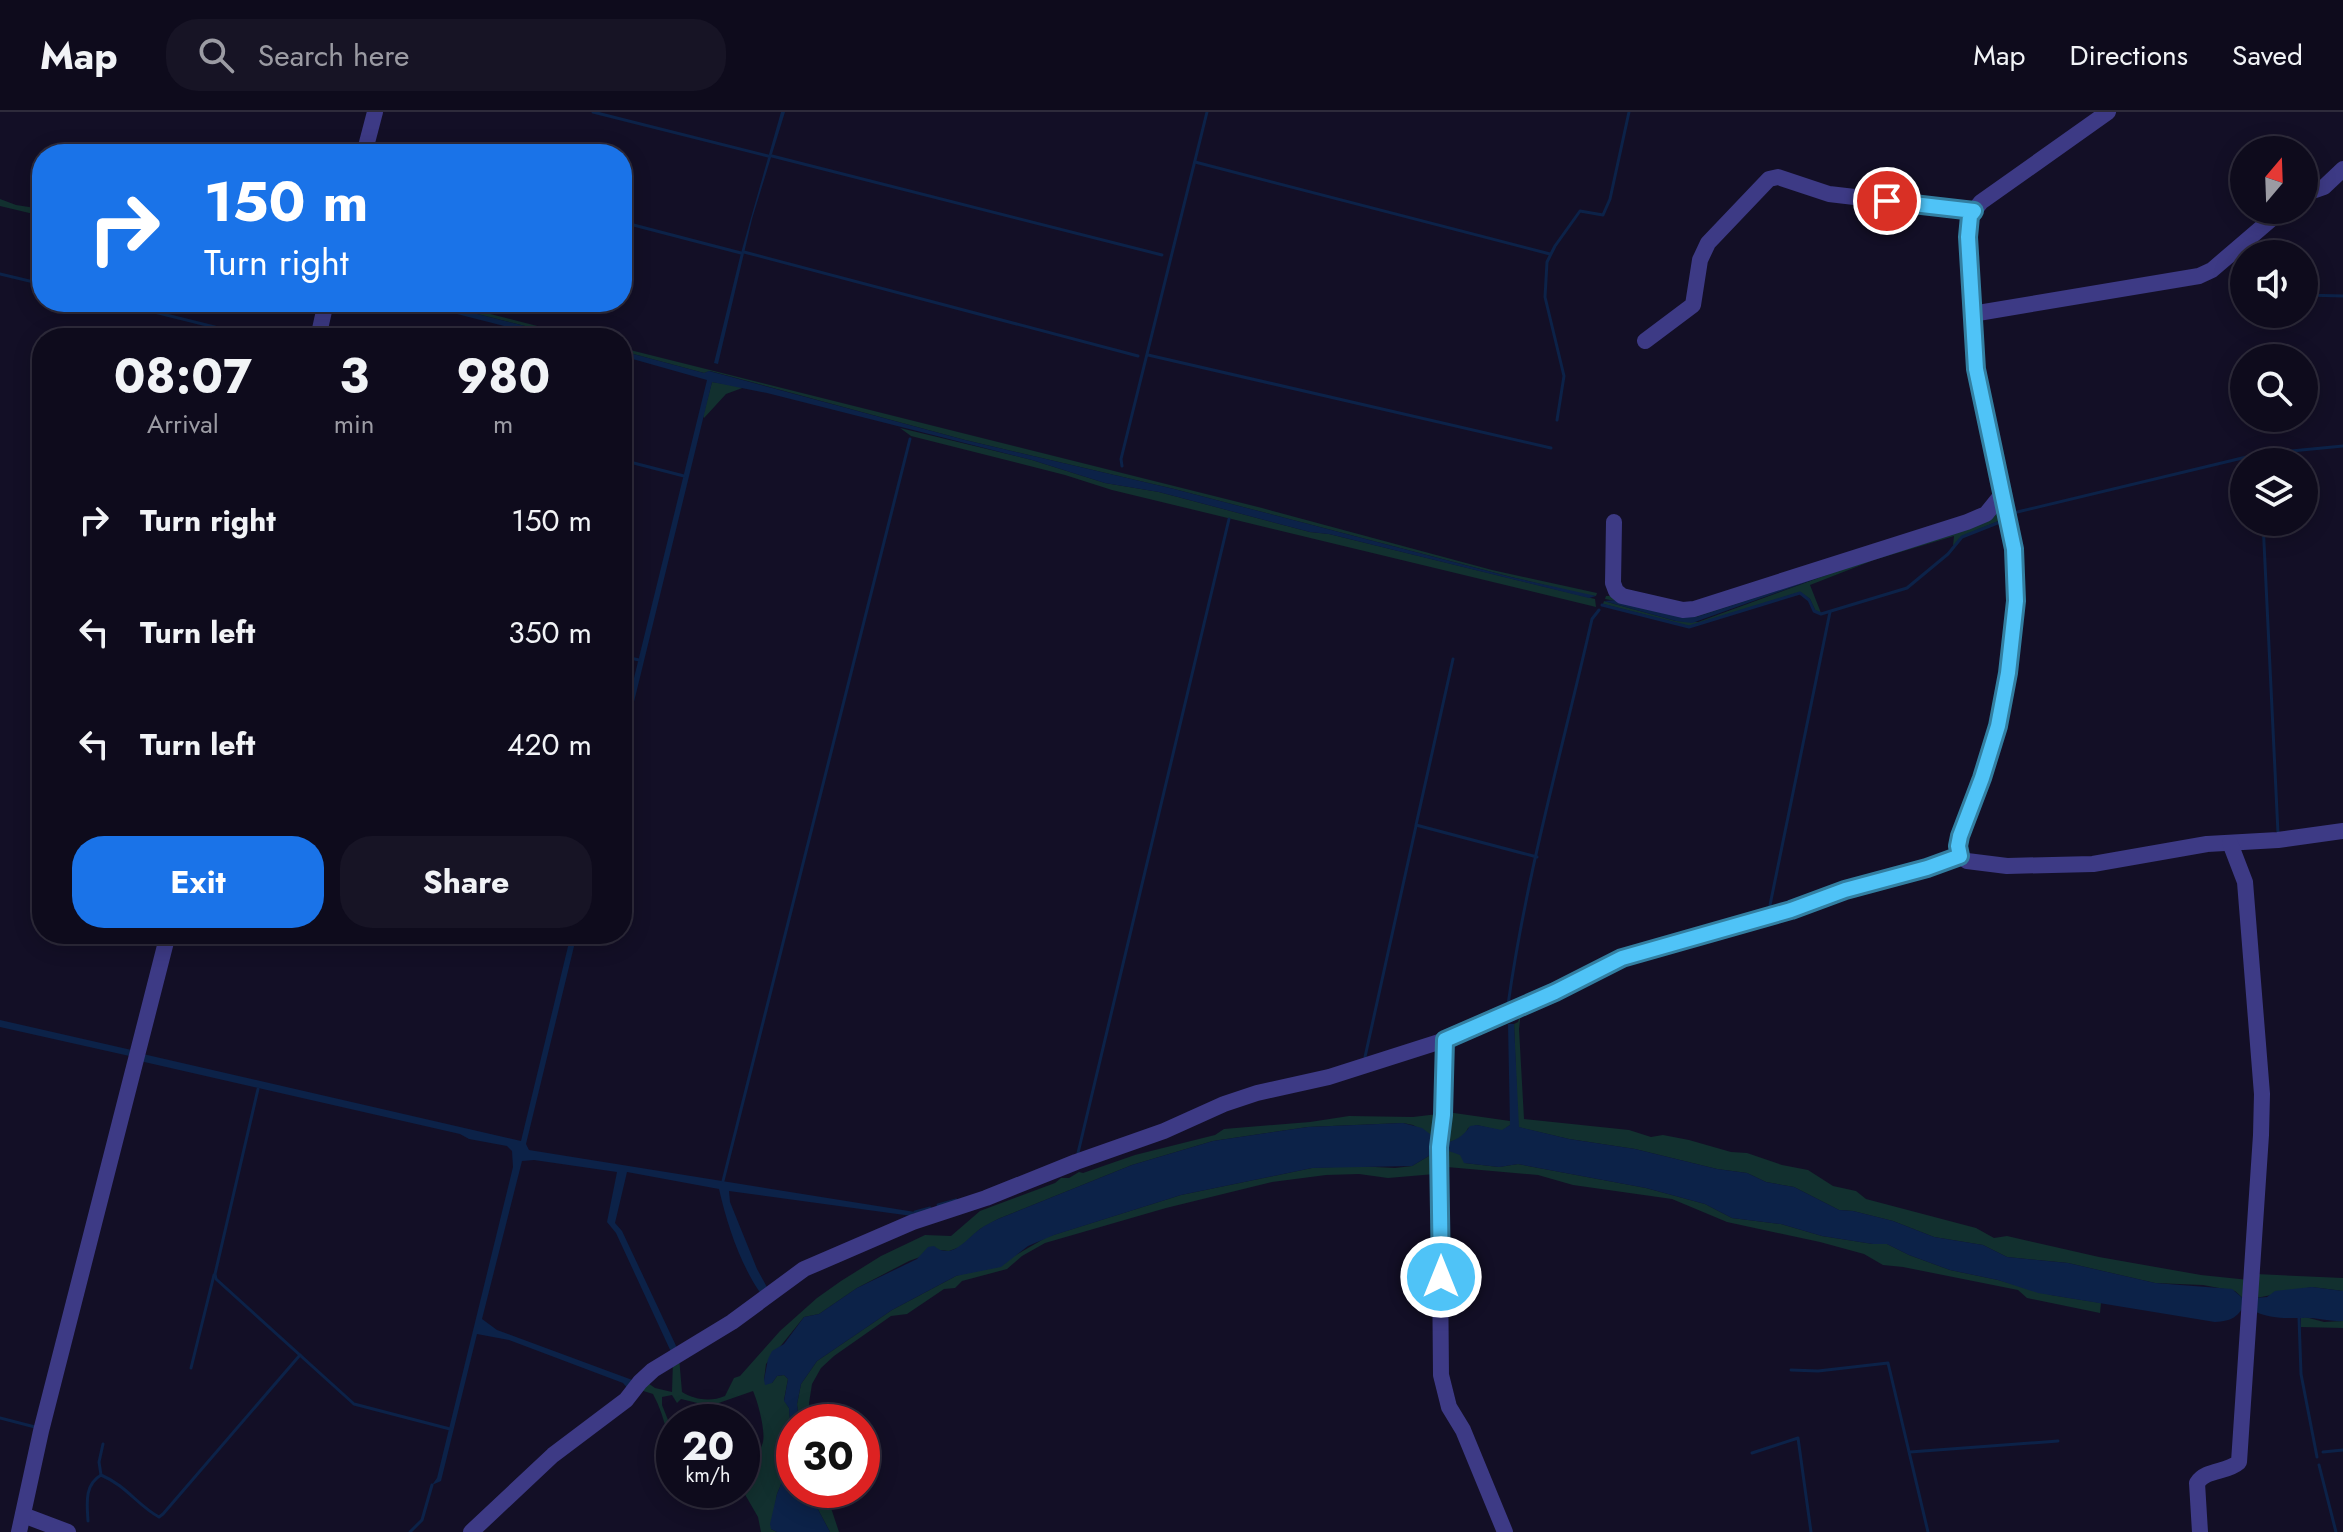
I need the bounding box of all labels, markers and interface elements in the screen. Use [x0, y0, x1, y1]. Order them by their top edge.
search box [166, 19, 726, 91]
text: Map [40, 28, 118, 83]
icon: search [194, 33, 238, 77]
text: Search here [258, 34, 410, 77]
text: Map [1973, 35, 2025, 76]
text: Directions [2069, 35, 2188, 76]
text: Saved [2232, 35, 2303, 76]
north arrow [2230, 136, 2318, 224]
map controls [2230, 136, 2318, 536]
text: 150 m [204, 161, 368, 242]
pin [1853, 167, 1921, 235]
icon: right [72, 176, 176, 280]
icon: arrive [1865, 179, 1909, 223]
text: Turn right [204, 236, 349, 288]
button: sound [2230, 240, 2318, 328]
text: 08:07 [114, 342, 252, 411]
text: 3 [339, 342, 369, 411]
text: 980 [456, 342, 550, 411]
button: search [2230, 344, 2318, 432]
text: Arrival [147, 405, 219, 443]
text: min [334, 405, 374, 443]
text: m [493, 405, 513, 443]
button: layers [2230, 448, 2318, 536]
icon: right [72, 498, 116, 542]
text: Turn right [140, 499, 276, 542]
text: 150 m [511, 499, 592, 542]
icon: left [72, 610, 116, 654]
text: Turn left [140, 611, 255, 654]
text: 350 m [508, 611, 592, 654]
icon: left [72, 722, 116, 766]
text: Turn left [140, 723, 255, 766]
text: 420 m [507, 723, 592, 766]
button: Exit [72, 836, 324, 928]
button: Share [340, 836, 592, 928]
position arrow [1399, 1235, 1483, 1319]
speed limit sign: 30 [776, 1404, 880, 1508]
text: 20 [682, 1417, 734, 1475]
text: km/h [685, 1461, 731, 1490]

